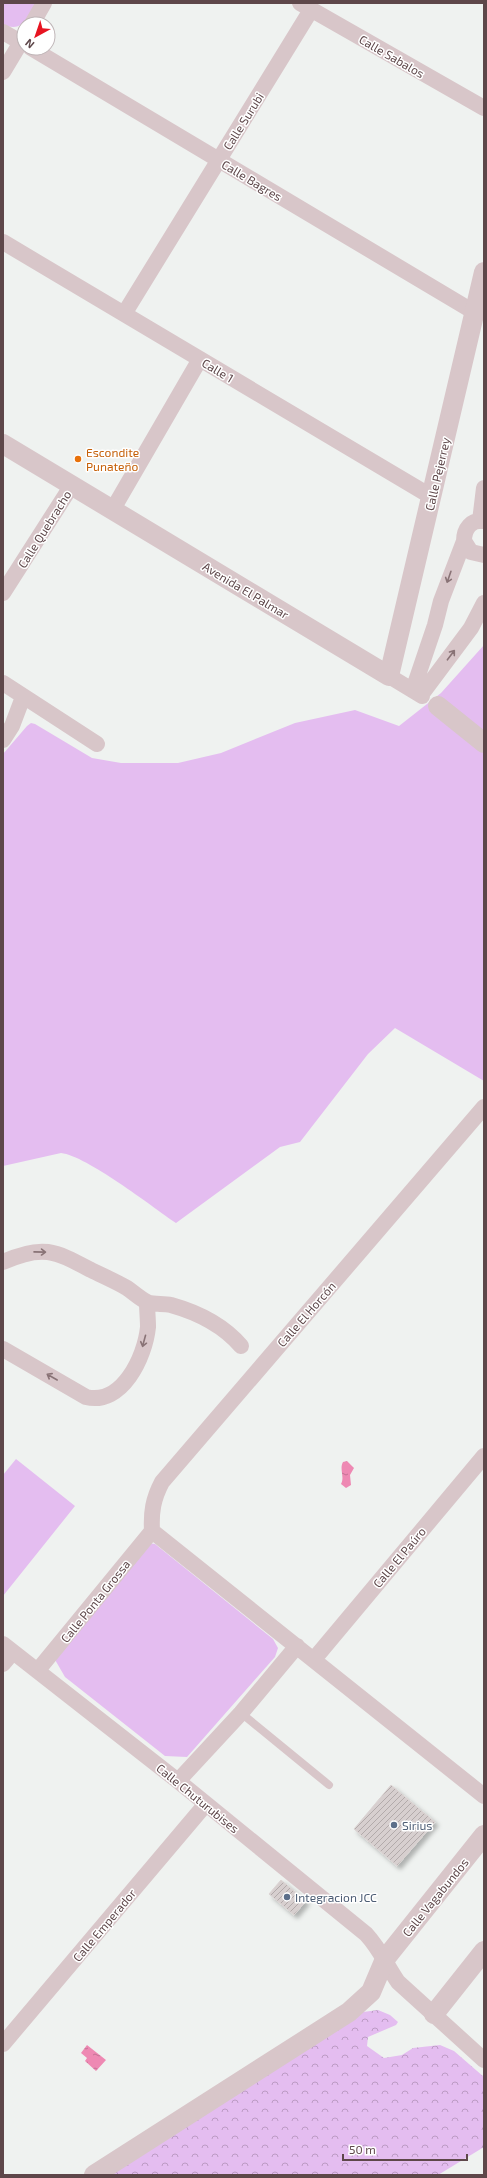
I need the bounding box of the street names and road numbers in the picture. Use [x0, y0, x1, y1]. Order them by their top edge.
street label: Calle Sabalos [357, 32, 427, 80]
street label: Calle Surubi [220, 90, 266, 152]
street label: Calle Bagres [219, 157, 285, 203]
street label: Calle 1 [200, 355, 236, 385]
street label: Calle Pejerrey [422, 435, 453, 512]
street label: Calle Quebracho [15, 487, 74, 571]
street label: Avenida El Palmar [200, 559, 292, 621]
street label: Calle El Horcón [274, 1279, 338, 1349]
street label: Calle El Paúro [370, 1524, 428, 1590]
street label: Calle Ponta Grossa [57, 1557, 133, 1645]
street label: Calle Chuturubises [154, 1761, 242, 1835]
street label: Calle Vagabundos [399, 1855, 471, 1939]
street label: Calle Emperador [70, 1886, 138, 1964]

